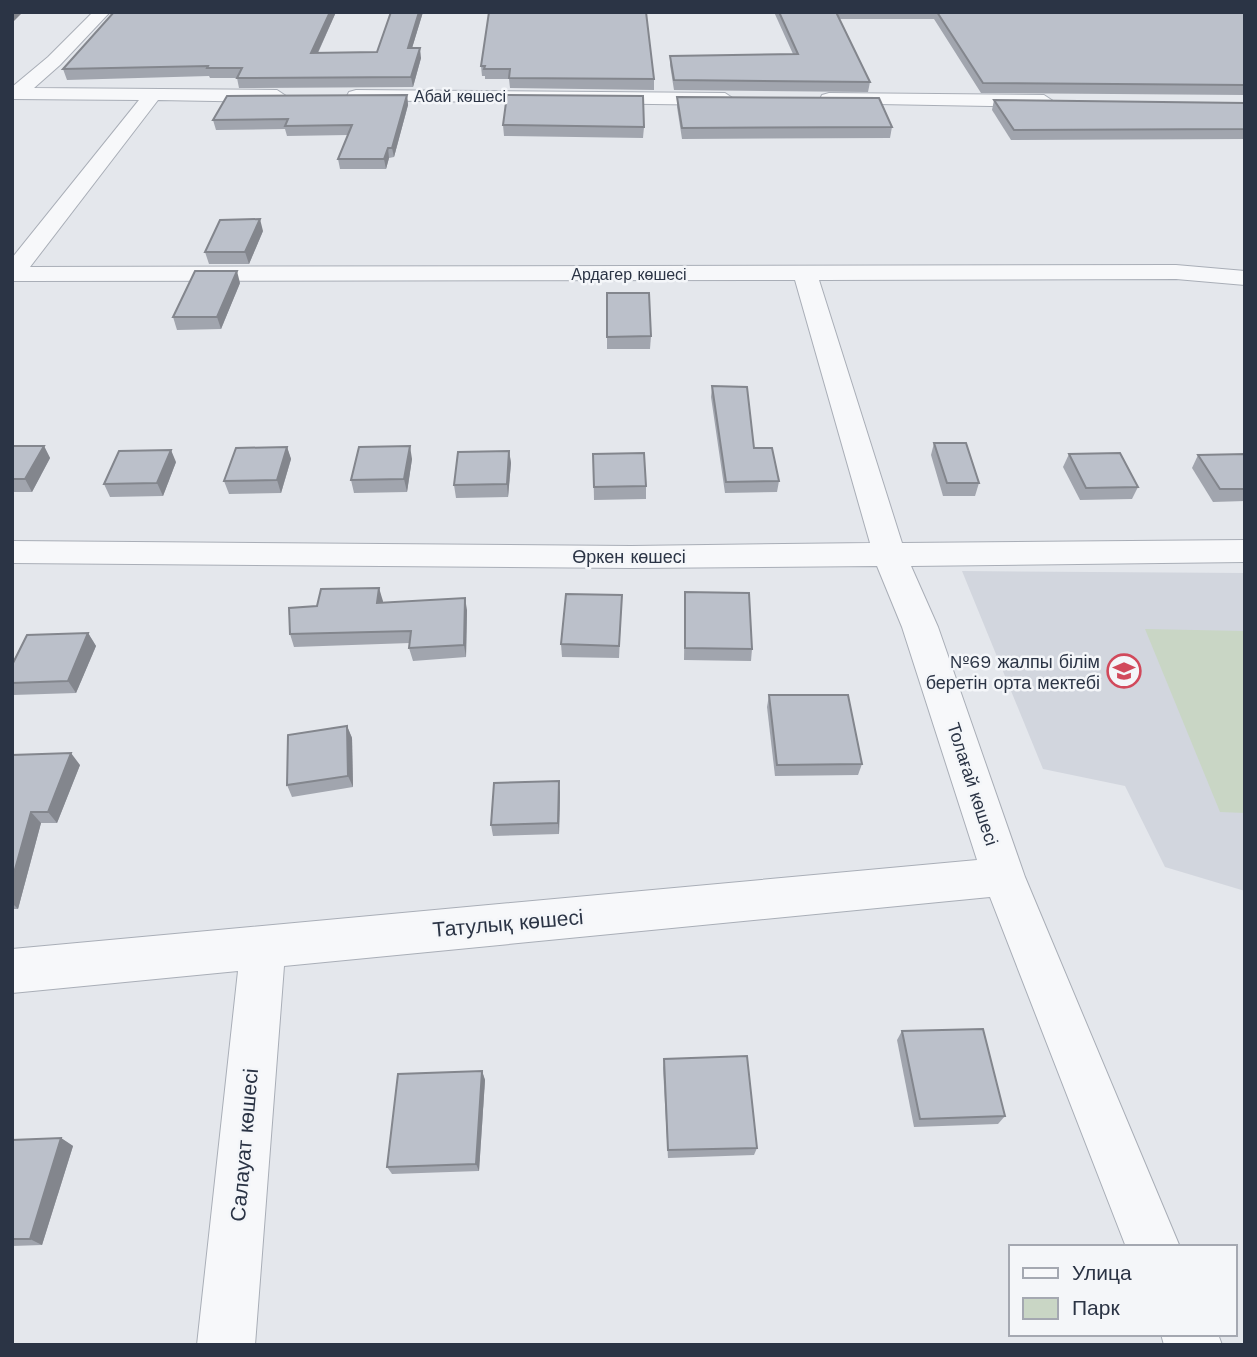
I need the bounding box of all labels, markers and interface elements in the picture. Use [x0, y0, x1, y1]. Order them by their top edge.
street label: Абай көшесі [414, 87, 506, 106]
street label: Ардагер көшесі [571, 265, 687, 284]
street label: Өркен көшесі [572, 546, 686, 567]
place label: №69 жалпы білім беретін орта мектебі [926, 651, 1100, 693]
school or university icon: №69 жалпы білім беретін орта мектебі [1105, 652, 1143, 690]
street label: Толағай көшесі [943, 720, 1003, 848]
street label: Татулық көшесі [432, 904, 584, 942]
street label: Салауат көшесі [225, 1067, 263, 1223]
legend [1009, 1245, 1236, 1336]
text: Улица [1072, 1260, 1132, 1285]
text: Парк [1072, 1295, 1120, 1320]

